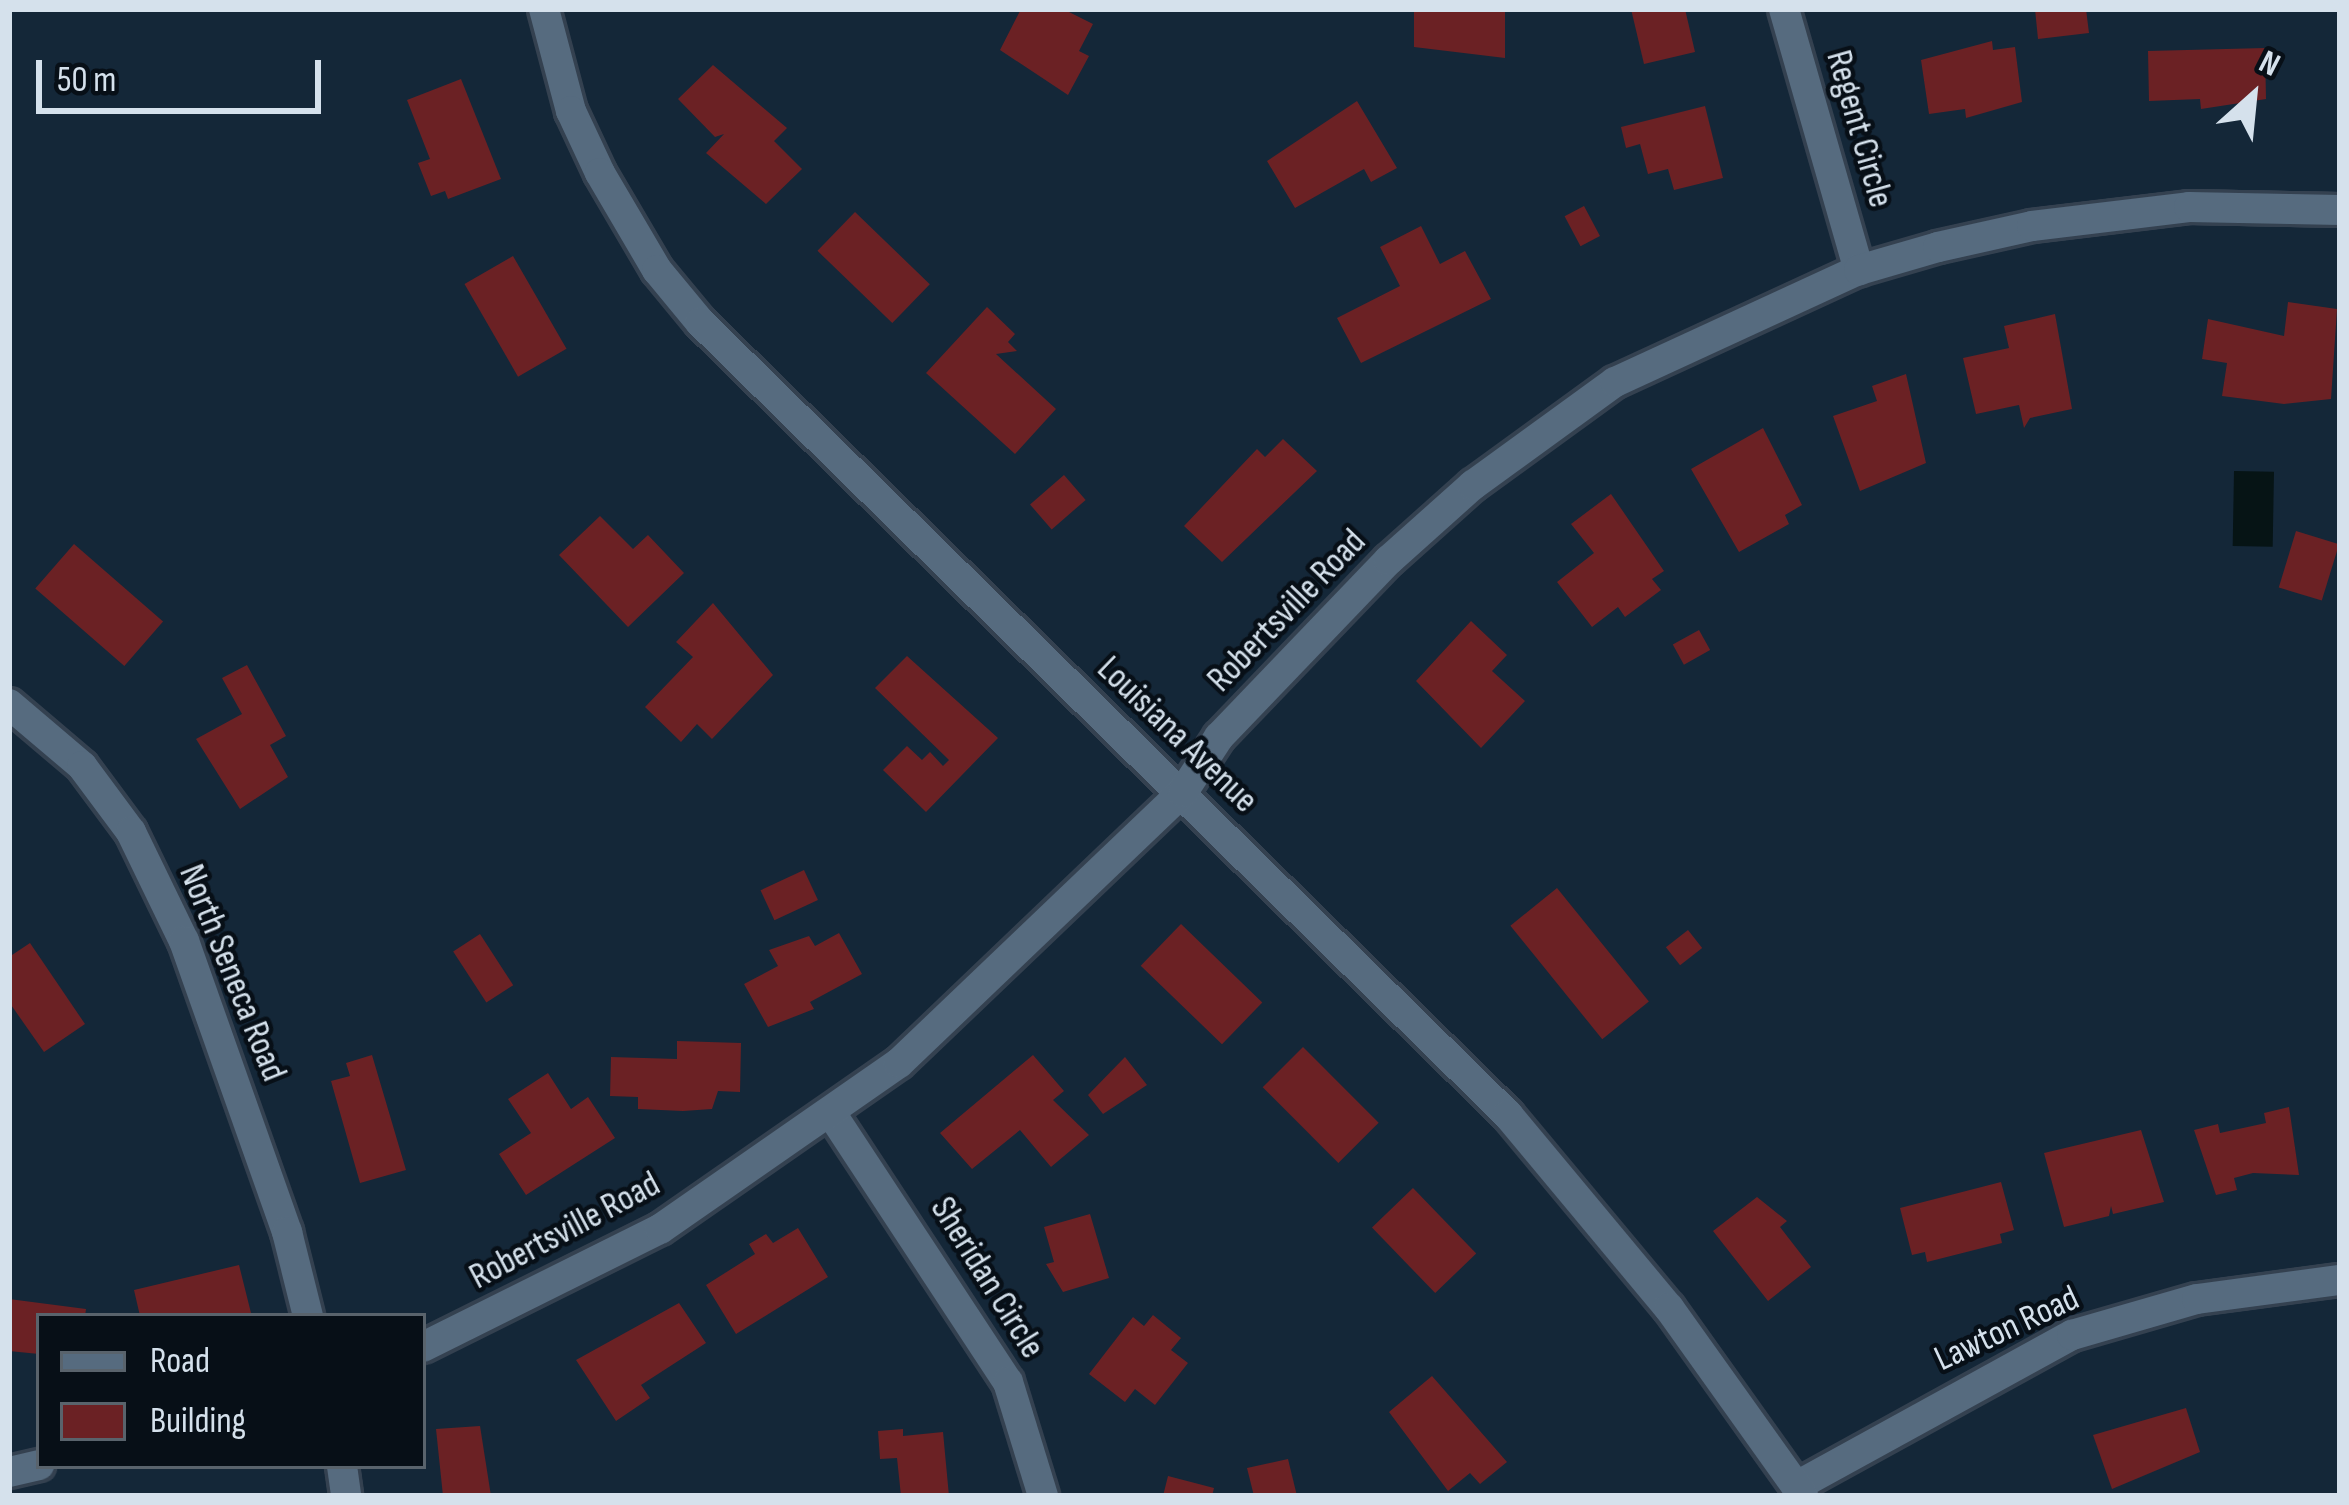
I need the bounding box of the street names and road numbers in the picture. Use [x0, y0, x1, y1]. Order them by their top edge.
street label: Regent Circle [1816, 46, 1902, 212]
street label: Robertsville Road [1199, 521, 1375, 701]
street label: Louisiana Avenue [1088, 648, 1266, 822]
street label: North Seneca Road [169, 859, 295, 1087]
street label: Robertsville Road [463, 1163, 667, 1299]
street label: Sheridan Circle [921, 1189, 1053, 1367]
street label: Lawton Road [1928, 1277, 2086, 1381]

